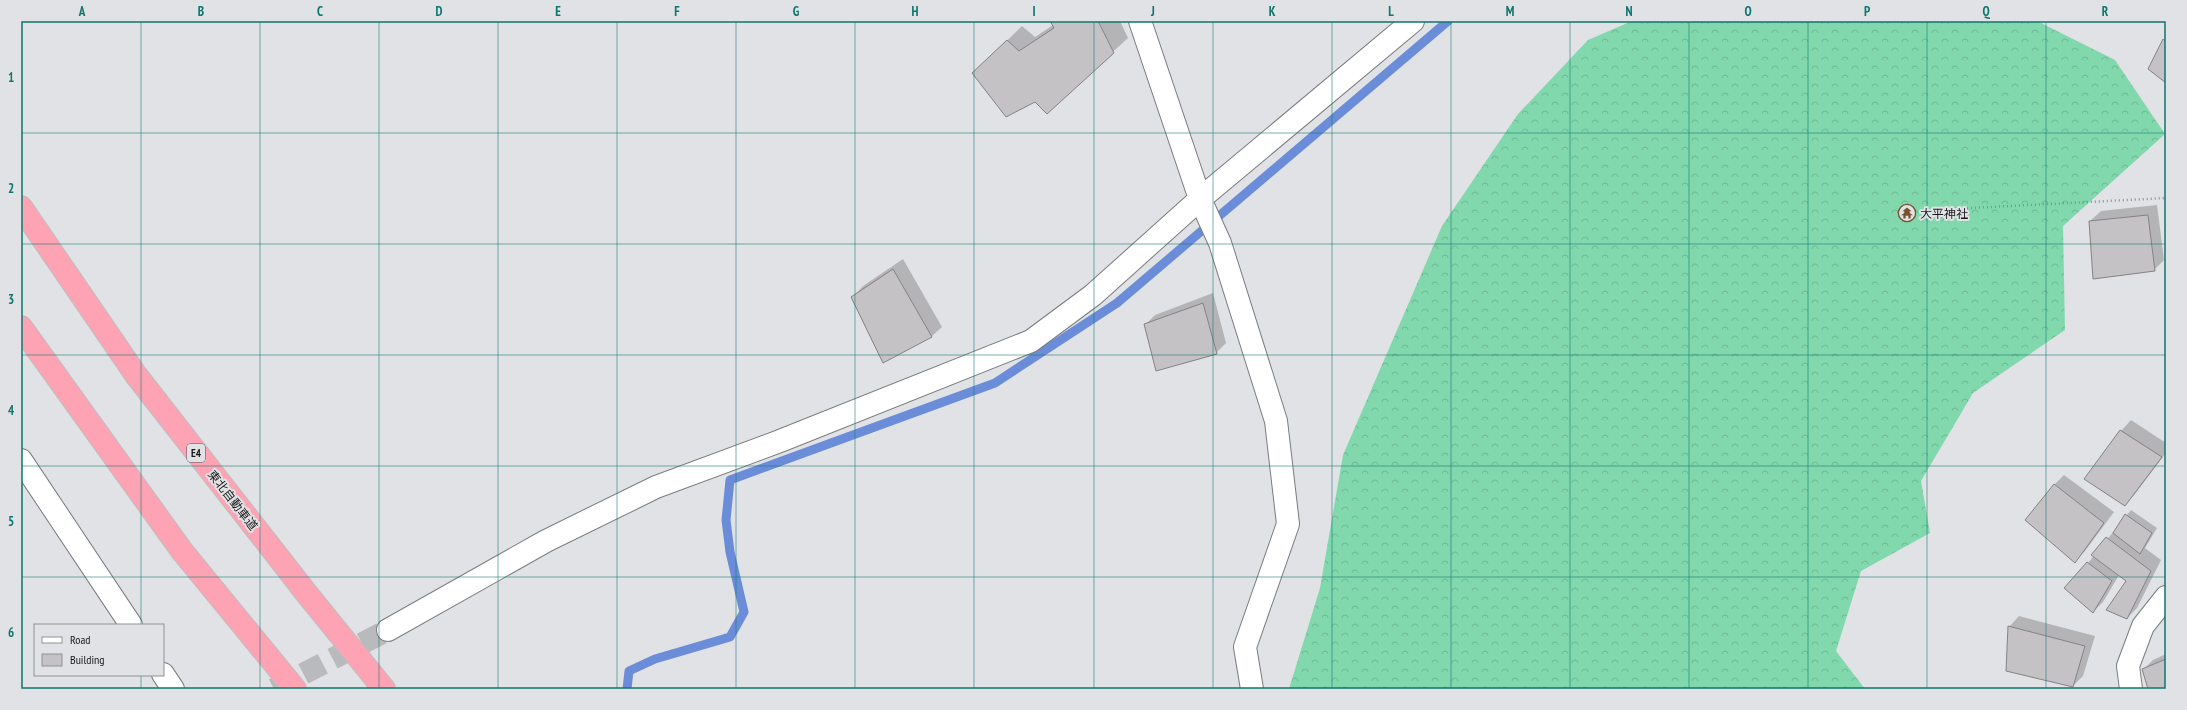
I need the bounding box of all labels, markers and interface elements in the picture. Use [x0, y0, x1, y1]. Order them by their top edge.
text: A [78, 3, 86, 20]
text: B [198, 3, 204, 20]
text: C [317, 3, 323, 20]
text: D [436, 3, 443, 20]
text: E [555, 3, 561, 20]
text: F [674, 3, 680, 20]
text: G [793, 3, 800, 20]
text: H [912, 3, 919, 20]
text: I [1032, 3, 1036, 20]
text: J [1150, 3, 1155, 20]
text: K [1269, 3, 1276, 20]
text: L [1388, 3, 1394, 20]
text: M [1506, 3, 1515, 20]
text: N [1625, 3, 1633, 20]
text: O [1744, 3, 1752, 20]
text: P [1864, 3, 1870, 20]
text: Q [1982, 3, 1990, 20]
text: R [2102, 3, 2109, 20]
text: 1 [8, 69, 14, 86]
text: 2 [8, 180, 14, 197]
temple icon: 大平神社 [1897, 203, 1917, 223]
place label: 大平神社 [1920, 206, 1968, 221]
text: 3 [8, 291, 14, 308]
text: 4 [8, 402, 15, 419]
road number: E4 [187, 444, 205, 462]
street label: 東北自動車道 [205, 467, 261, 533]
text: 5 [8, 513, 14, 530]
text: 6 [8, 624, 14, 641]
legend [34, 624, 164, 676]
text: Road [70, 632, 90, 647]
text: Building [70, 652, 105, 667]

